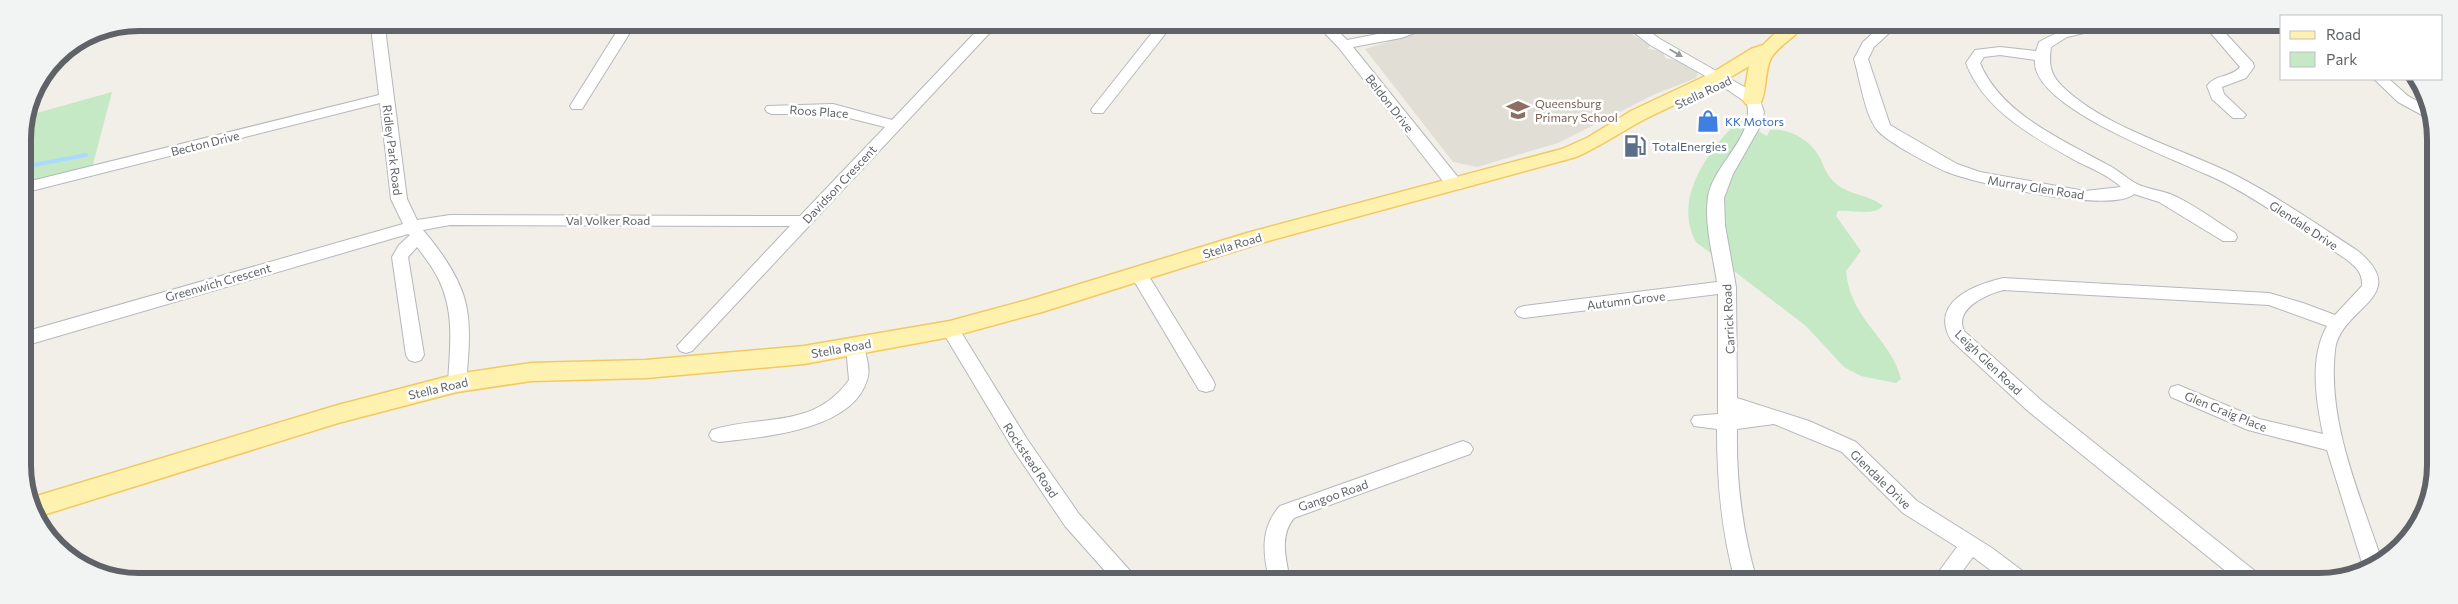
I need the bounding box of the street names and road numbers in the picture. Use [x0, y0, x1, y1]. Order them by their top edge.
street label: Beldon Drive [1363, 71, 1417, 135]
street label: Stella Road [1672, 73, 1734, 111]
street label: Roos Place [789, 102, 849, 120]
street label: Ridley Park Road [380, 104, 406, 196]
street label: Becton Drive [169, 128, 241, 158]
street label: Davidson Crescent [799, 142, 879, 226]
street label: Murray Glen Road [1987, 172, 2085, 202]
street label: Glendale Drive [2267, 198, 2341, 252]
street label: Val Volker Road [566, 213, 650, 227]
street label: Stella Road [1201, 229, 1263, 261]
street label: Greenwich Crescent [164, 260, 273, 304]
street label: Carrick Road [1719, 284, 1737, 354]
street label: Autumn Grove [1586, 288, 1666, 312]
street label: Leigh Glen Road [1953, 327, 2025, 397]
street label: Stella Road [810, 336, 872, 360]
street label: Stella Road [407, 374, 469, 402]
street label: Glen Craig Place [2183, 388, 2269, 434]
street label: Rockstead Road [1001, 420, 1061, 500]
street label: Glendale Drive [1848, 447, 1914, 511]
street label: Gangoo Road [1296, 476, 1370, 514]

